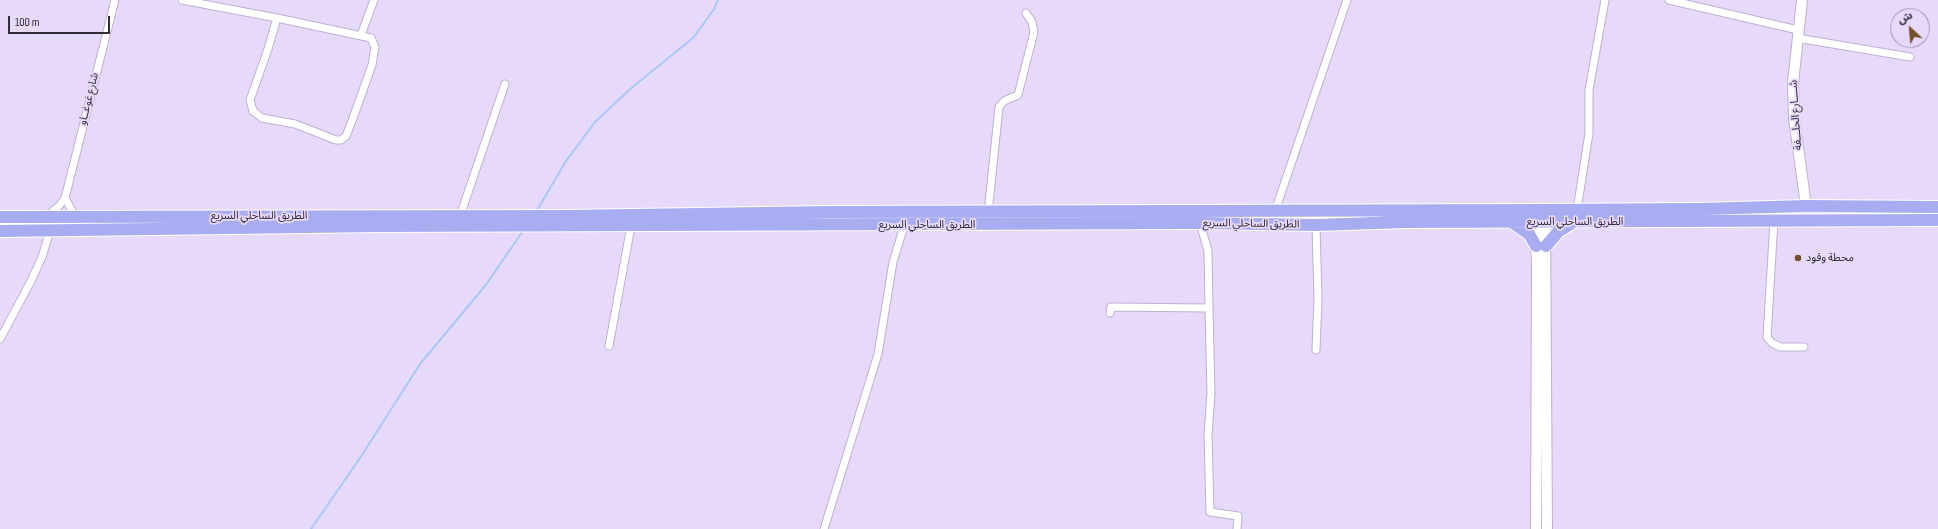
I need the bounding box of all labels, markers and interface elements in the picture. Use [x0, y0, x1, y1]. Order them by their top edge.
scale bar [10, 8, 112, 34]
north arrow [1890, 8, 1930, 48]
text: ش [1895, 9, 1915, 27]
text: 100 m [15, 15, 40, 30]
street label: شارع غوغــاو [76, 71, 102, 127]
street label: شــــارع الحلـــفة [1787, 79, 1805, 151]
street label: الطريق الساحلي السريع [211, 209, 307, 223]
street label: الطريق الساحلي السريع [1527, 215, 1623, 229]
street label: الطريق الساحلي السريع [1202, 217, 1300, 231]
street label: الطريق الساحلي السريع [879, 218, 975, 232]
place label: محطة وقود [1806, 251, 1854, 265]
marker: محطة وقود [1793, 253, 1803, 263]

